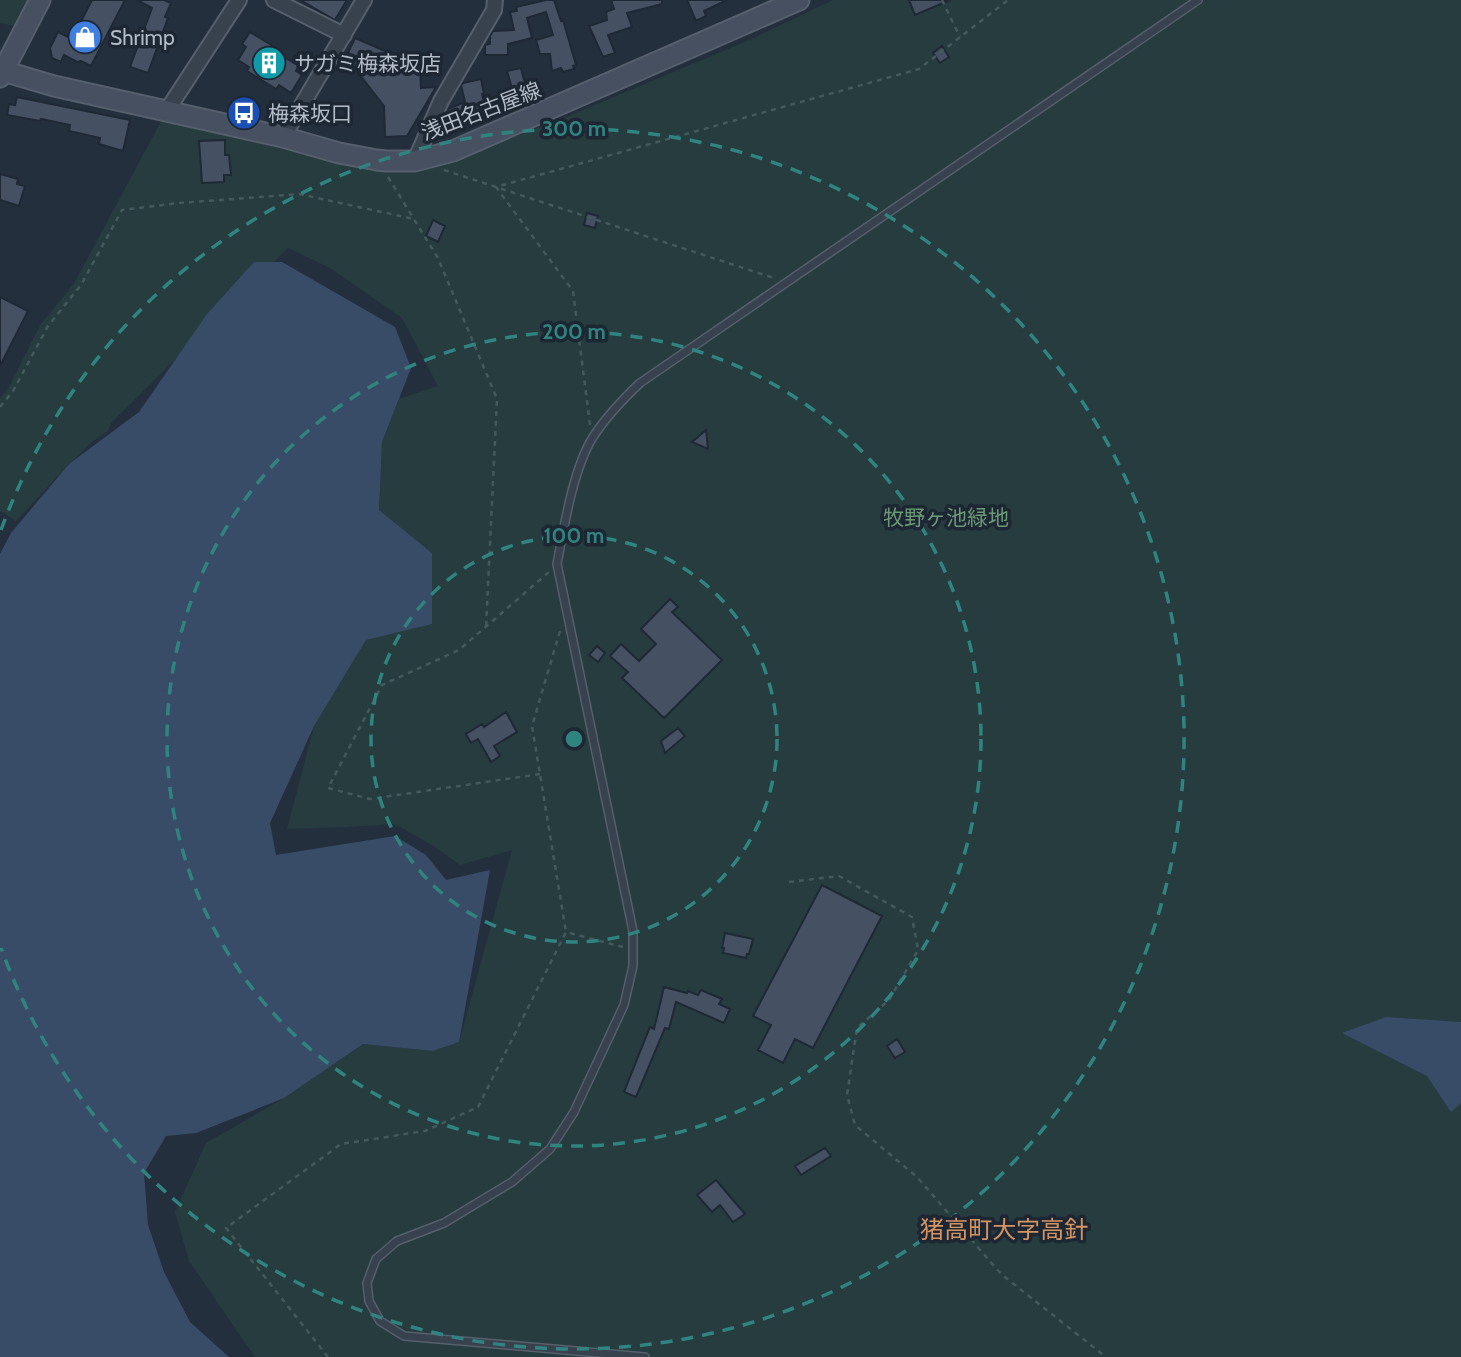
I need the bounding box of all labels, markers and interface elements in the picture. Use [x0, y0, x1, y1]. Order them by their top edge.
shop icon: Shrimp [66, 18, 104, 56]
place label: Shrimp [110, 25, 175, 50]
building icon: サガミ梅森坂店 [250, 44, 288, 82]
place label: サガミ梅森坂店 [294, 51, 441, 76]
street label: 浅田名古屋線 [418, 77, 544, 145]
bus stop icon: 梅森坂口 [225, 94, 263, 132]
place label: 梅森坂口 [268, 101, 352, 126]
text: 300 m [542, 116, 606, 141]
text: 200 m [542, 319, 606, 344]
park label: 牧野ヶ池緑地 [883, 505, 1009, 530]
text: 100 m [544, 523, 604, 548]
centre of rings [562, 727, 586, 751]
district label: 猪高町大字高針 [920, 1215, 1088, 1244]

